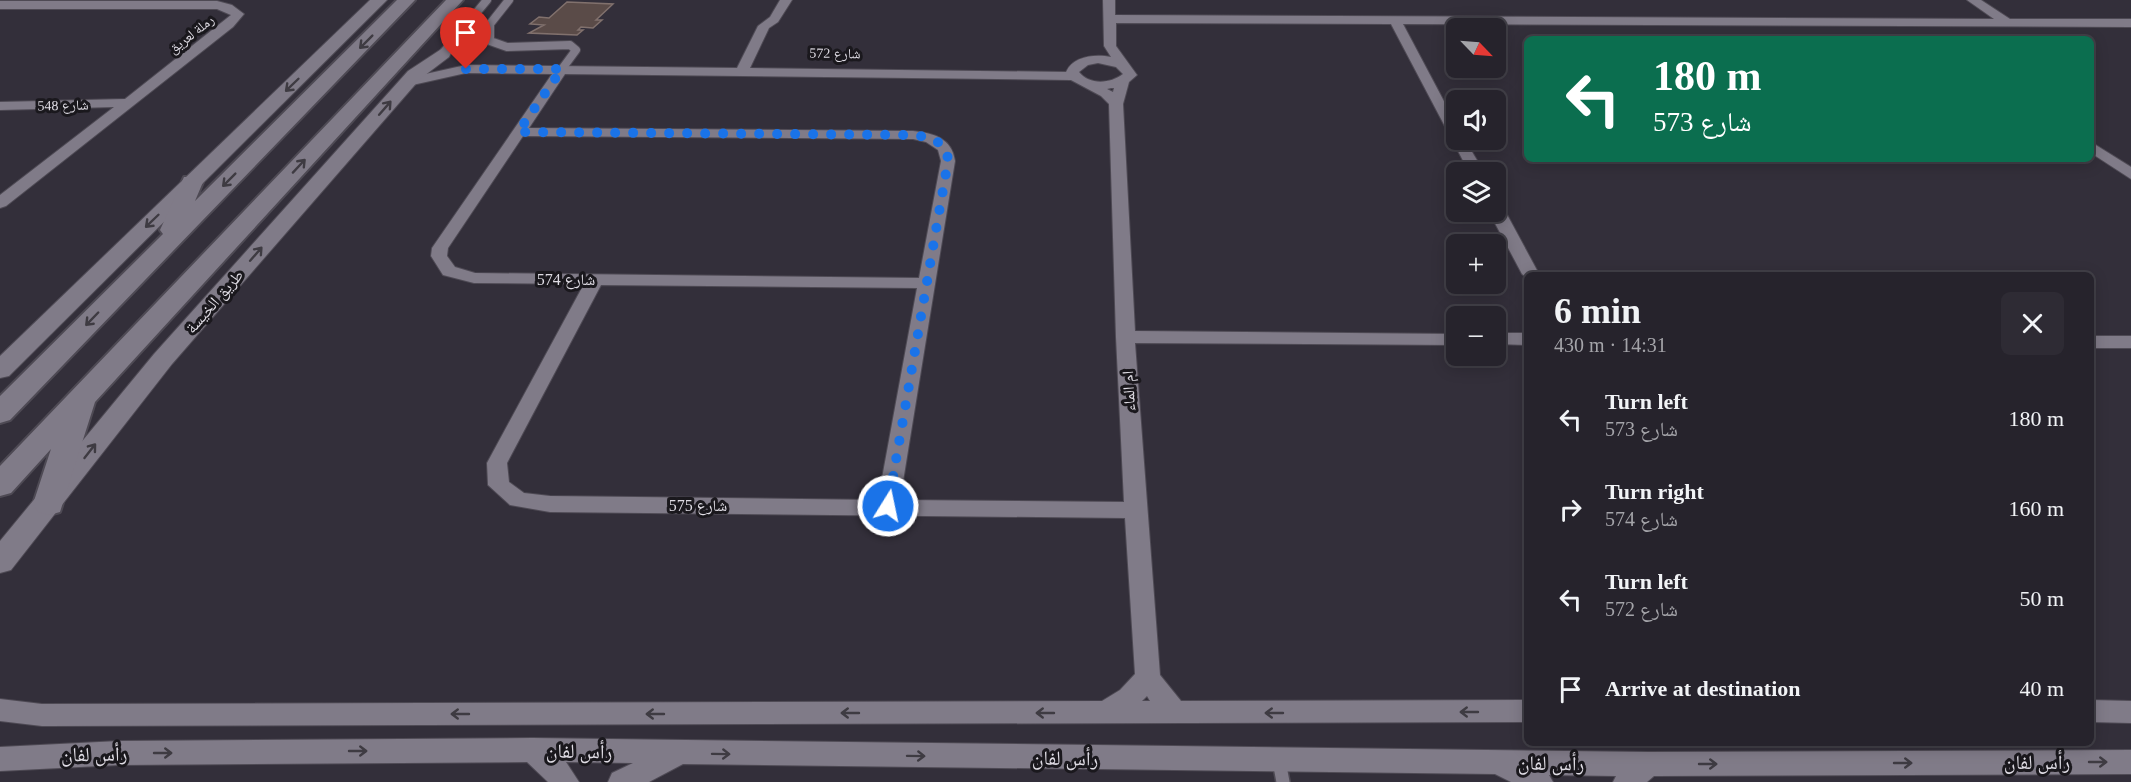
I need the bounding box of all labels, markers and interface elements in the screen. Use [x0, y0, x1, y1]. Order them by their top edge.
pin [440, 7, 491, 69]
street label: رملة لعريق [166, 12, 218, 58]
icon: arrive [449, 16, 482, 49]
north arrow [1446, 18, 1506, 78]
map controls [1446, 18, 1506, 366]
one-way arrow [359, 34, 374, 49]
street label: شارع 572 [809, 46, 861, 63]
text: 180 m [1653, 53, 1762, 99]
icon: left [1554, 60, 1632, 138]
one-way arrow [284, 77, 299, 92]
button: sound [1446, 90, 1506, 150]
street label: شارع 548 [37, 98, 89, 115]
one-way arrow [378, 101, 392, 116]
text: شارع 573 [1653, 107, 1752, 137]
one-way arrow [291, 158, 306, 173]
button: layers [1446, 162, 1506, 222]
one-way arrow [222, 173, 236, 188]
one-way arrow [145, 214, 160, 228]
button: + [1446, 234, 1506, 294]
one-way arrow [249, 247, 263, 262]
street label: طريق الخيسة [182, 266, 248, 338]
street label: شارع 574 [537, 271, 595, 290]
text: 6 min [1554, 291, 1641, 331]
button: close [2001, 292, 2064, 355]
button: − [1446, 306, 1506, 366]
one-way arrow [85, 312, 100, 327]
text: 430 m · 14:31 [1554, 334, 1667, 356]
street label: ام الماء [1119, 370, 1140, 412]
text: Turn left [1605, 389, 1688, 414]
icon: left [1554, 403, 1587, 436]
text: 180 m [2008, 406, 2064, 431]
text: شارع 573 [1605, 418, 1678, 440]
one-way arrow [83, 444, 96, 460]
position arrow [856, 474, 920, 538]
text: Turn right [1605, 479, 1704, 504]
icon: right [1554, 493, 1587, 526]
text: 160 m [2008, 496, 2064, 521]
street label: شارع 575 [669, 497, 727, 516]
text: شارع 574 [1605, 508, 1678, 530]
text: Turn left [1605, 569, 1688, 594]
icon: left [1554, 583, 1587, 616]
text: 50 m [2019, 586, 2064, 611]
text: شارع 572 [1605, 598, 1678, 620]
icon: arrive [1554, 673, 1587, 706]
text: Arrive at destination [1605, 676, 1801, 701]
text: 40 m [2019, 676, 2064, 701]
one-way arrow [1459, 706, 1479, 718]
one-way arrow [841, 707, 861, 719]
one-way arrow [1036, 707, 1056, 719]
one-way arrow [1264, 707, 1284, 718]
one-way arrow [451, 708, 471, 720]
one-way arrow [646, 708, 666, 720]
street label: رأس لفان [546, 739, 612, 764]
street label: رأس لفان [61, 742, 127, 767]
one-way arrow [348, 745, 368, 757]
street label: رأس لفان [1032, 746, 1098, 771]
one-way arrow [153, 747, 173, 759]
one-way arrow [711, 748, 731, 760]
one-way arrow [906, 750, 926, 762]
street label: رأس لفان [2004, 750, 2070, 774]
street label: رأس لفان [1518, 751, 1584, 776]
one-way arrow [2087, 756, 2107, 768]
one-way arrow [1892, 757, 1912, 769]
one-way arrow [1697, 758, 1717, 770]

